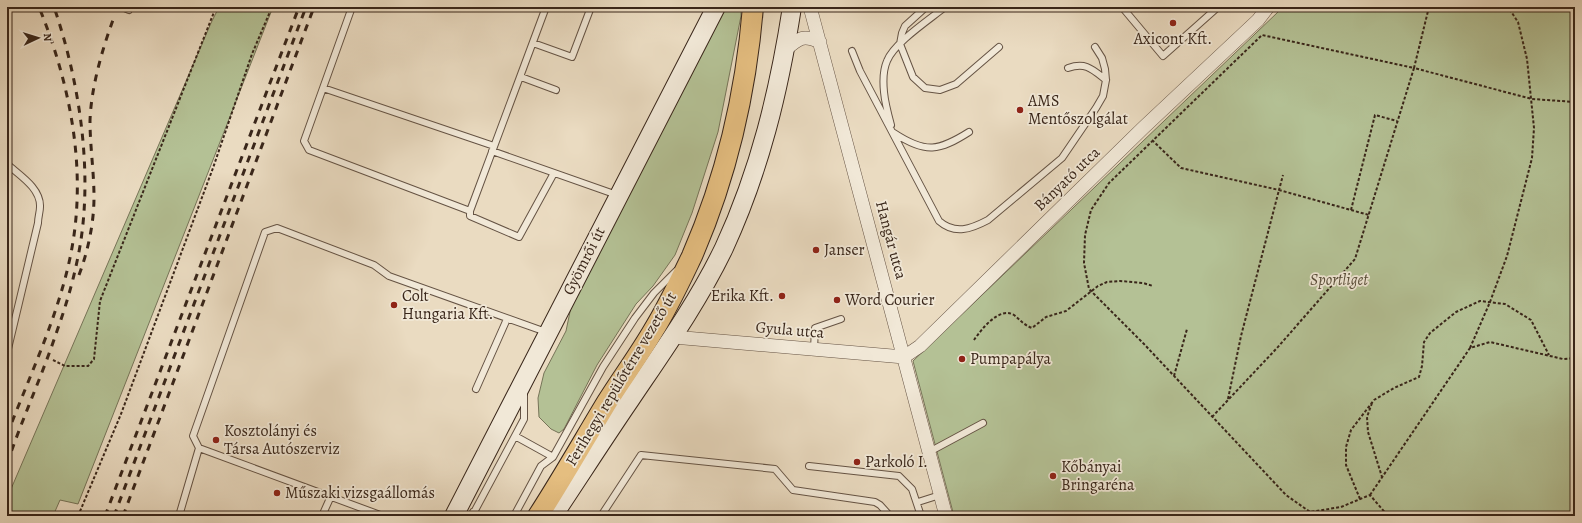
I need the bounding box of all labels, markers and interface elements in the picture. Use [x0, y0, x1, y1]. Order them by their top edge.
north arrow [18, 18, 58, 58]
marker: Axicont Kft. [1168, 18, 1178, 28]
place label: Axicont Kft. [1133, 28, 1212, 50]
text: N [40, 33, 55, 42]
place label: AMS Mentőszolgálat [1027, 90, 1128, 130]
marker: AMS Mentőszolgálat [1015, 105, 1025, 115]
street label: Bányató utca [1029, 141, 1105, 216]
street label: Hangár utca [870, 198, 912, 282]
street label: Gyömrői út [557, 223, 611, 299]
place label: Janser [824, 239, 865, 261]
marker: Janser [811, 245, 821, 255]
park label: Sportliget [1310, 269, 1369, 291]
place label: Colt Hungaria Kft. [402, 285, 493, 325]
place label: Erika Kft. [711, 285, 774, 307]
street label: Ferihegyi repülőtérre vezető út [560, 288, 682, 470]
place label: Word Courier [844, 289, 935, 311]
marker: Erika Kft. [777, 291, 787, 301]
marker: Word Courier [832, 295, 842, 305]
marker: Colt Hungaria Kft. [389, 300, 399, 310]
street label: Gyula utca [755, 316, 826, 344]
place label: Pumpapálya [970, 348, 1051, 370]
marker: Pumpapálya [957, 354, 967, 364]
place label: Kosztolányi és Társa Autószerviz [224, 420, 340, 460]
marker: Kosztolányi és Társa Autószerviz [211, 435, 221, 445]
place label: Parkoló I. [865, 451, 928, 473]
place label: Kőbányai Bringaréna [1061, 456, 1135, 496]
marker: Parkoló I. [852, 457, 862, 467]
marker: Kőbányai Bringaréna [1048, 471, 1058, 481]
place label: Műszaki vizsgaállomás [285, 482, 435, 504]
marker: Műszaki vizsgaállomás [272, 488, 282, 498]

